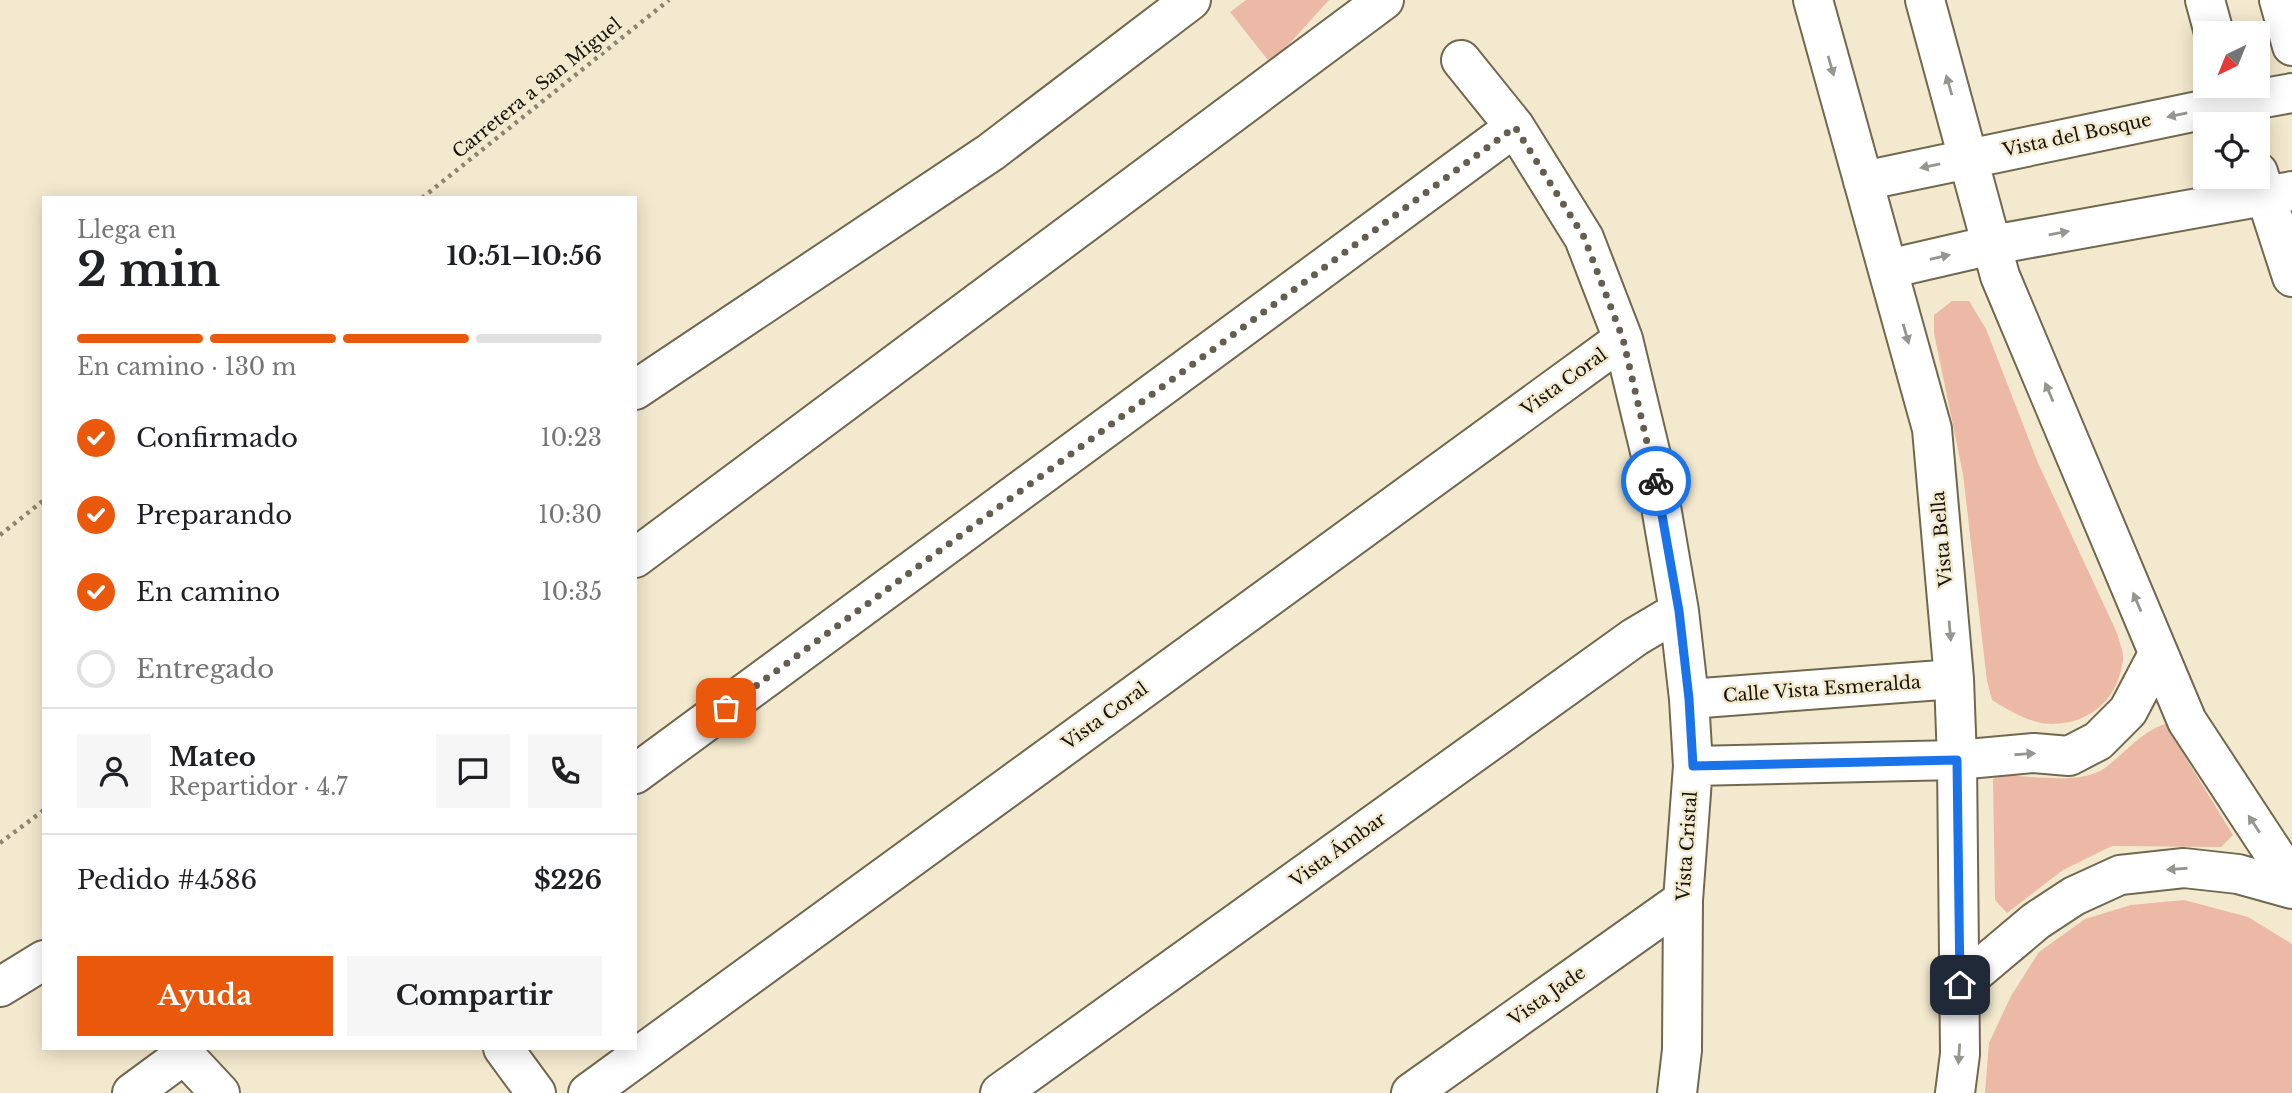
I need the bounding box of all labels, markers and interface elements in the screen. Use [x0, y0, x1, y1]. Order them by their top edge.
street label: Carretera a San Miguel [448, 13, 626, 163]
north arrow [2193, 21, 2270, 98]
map controls [2193, 21, 2270, 189]
one-way arrow [1826, 55, 1837, 77]
one-way arrow [1943, 73, 1954, 95]
street label: Vista del Bosque [2000, 109, 2153, 162]
one-way arrow [2166, 109, 2188, 120]
button: locate [2193, 112, 2270, 189]
one-way arrow [1919, 161, 1941, 172]
text: Llega en [77, 216, 176, 244]
one-way arrow [2048, 227, 2070, 238]
text: 10:51–10:56 [447, 240, 602, 272]
text: 2 min [77, 241, 220, 298]
one-way arrow [1929, 251, 1951, 262]
one-way arrow [1901, 324, 1912, 346]
street label: Vista Coral [1516, 343, 1611, 421]
text: En camino · 130 m [77, 353, 297, 381]
one-way arrow [2043, 382, 2054, 403]
icon: check [77, 419, 115, 457]
text: Confirmado [136, 422, 298, 454]
text: 10:23 [540, 424, 602, 452]
courier [1621, 446, 1691, 516]
icon: bike [1637, 462, 1675, 500]
street label: Vista Bella [1927, 490, 1957, 589]
icon: check [77, 496, 115, 534]
text: Preparando [136, 499, 292, 531]
text: 10:30 [538, 501, 602, 529]
icon: check [77, 573, 115, 611]
text: En camino [136, 576, 280, 608]
text: 10:35 [542, 578, 602, 606]
one-way arrow [2131, 592, 2142, 613]
one-way arrow [1945, 620, 1956, 642]
text: Entregado [136, 653, 274, 685]
street label: Calle Vista Esmeralda [1722, 671, 1922, 707]
street label: Vista Coral [1057, 677, 1152, 755]
pin [696, 678, 756, 738]
icon: bag [707, 689, 745, 727]
button: person [77, 734, 151, 808]
button: chat [436, 734, 510, 808]
button: phone [528, 734, 602, 808]
text: Mateo [169, 741, 256, 773]
one-way arrow [2015, 749, 2037, 760]
text: Repartidor · 4.7 [169, 773, 348, 801]
street label: Vista Cristal [1672, 790, 1702, 903]
street label: Vista Ámbar [1284, 807, 1390, 893]
one-way arrow [2248, 814, 2261, 834]
text: Pedido #4586 [77, 864, 257, 896]
text: $226 [534, 864, 602, 896]
one-way arrow [2166, 864, 2188, 875]
pin [1930, 955, 1990, 1015]
button: Ayuda [77, 956, 333, 1036]
button: Compartir [347, 956, 602, 1036]
street label: Vista Jade [1503, 961, 1590, 1031]
icon: home [1941, 966, 1979, 1004]
one-way arrow [1953, 1044, 1964, 1066]

